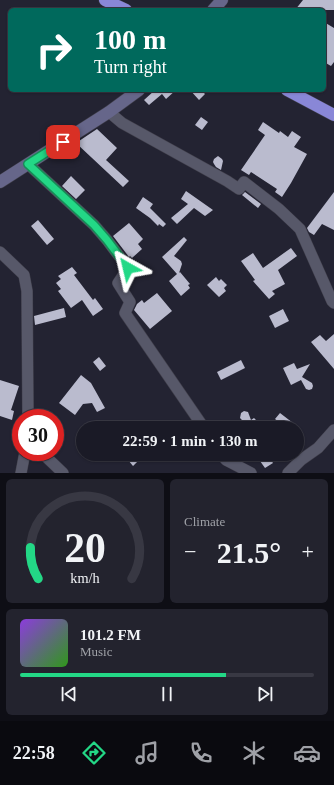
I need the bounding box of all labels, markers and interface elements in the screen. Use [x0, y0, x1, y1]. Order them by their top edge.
icon: right [28, 24, 80, 76]
text: 100 m [94, 24, 166, 55]
text: Turn right [94, 57, 167, 77]
pin [46, 125, 80, 159]
icon: arrive [52, 131, 74, 153]
position arrow [107, 247, 149, 289]
speed limit sign: 30 [12, 409, 64, 461]
text: 22:59 · 1 min · 130 m [123, 433, 258, 449]
text: Climate [184, 514, 225, 529]
text: 20 [64, 525, 106, 571]
text: 21.5° [217, 536, 281, 569]
text: − [184, 539, 196, 564]
text: + [302, 539, 314, 564]
text: km/h [70, 570, 100, 586]
text: 101.2 FM [80, 627, 141, 643]
text: Music [80, 644, 113, 659]
icon: previous [58, 683, 80, 705]
icon: pause [156, 683, 178, 705]
icon: next [254, 683, 276, 705]
icon: directions [80, 739, 108, 767]
icon: music [133, 739, 161, 767]
icon: phone [187, 739, 215, 767]
icon: climate [240, 739, 268, 767]
icon: car [293, 739, 321, 767]
text: 22:58 [13, 743, 55, 763]

